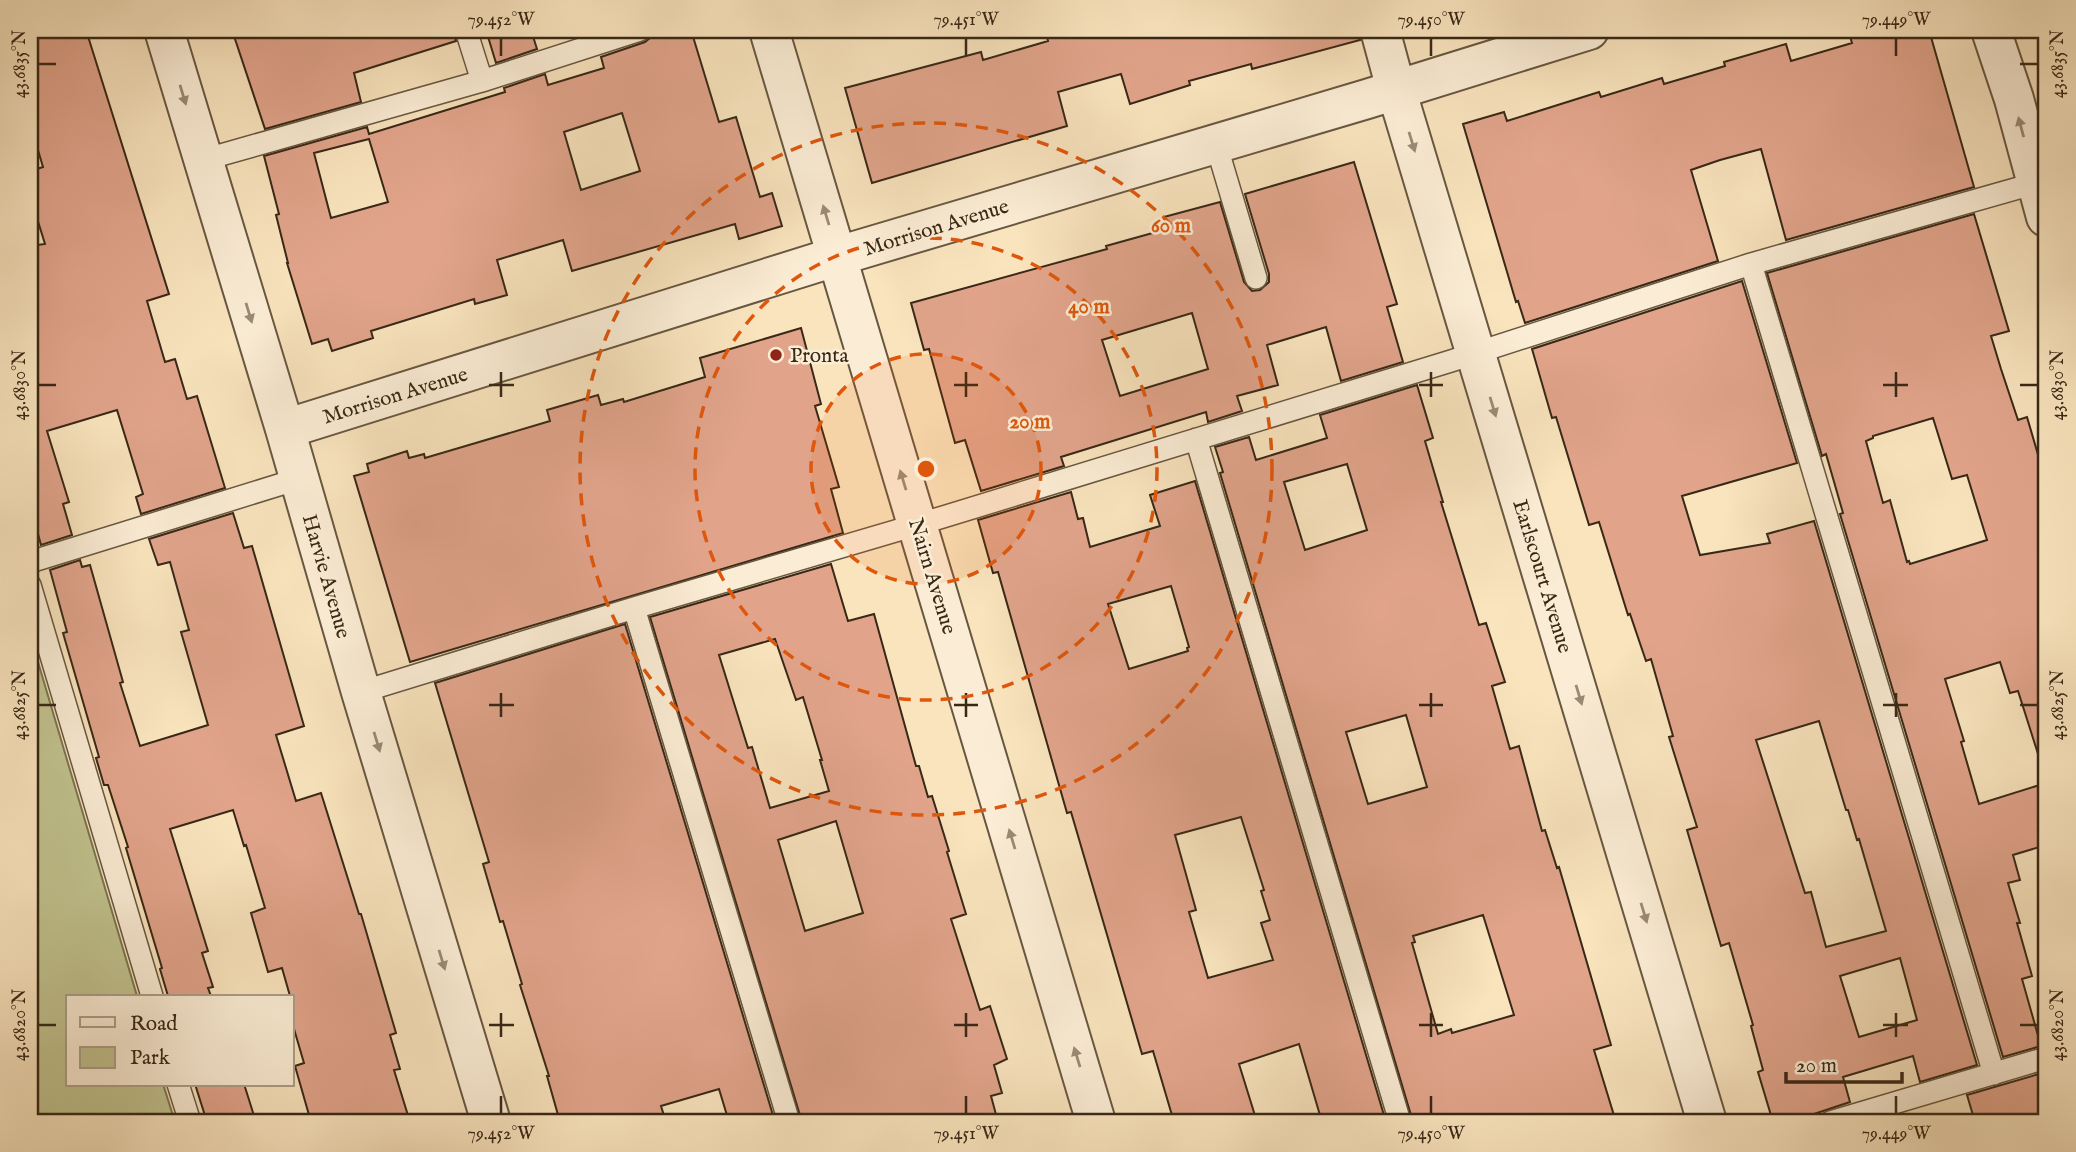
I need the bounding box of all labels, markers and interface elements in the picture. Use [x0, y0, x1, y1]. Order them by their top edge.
text: 79.452°W [468, 9, 535, 32]
text: 79.451°W [933, 9, 999, 32]
text: 79.450°W [1397, 9, 1465, 32]
text: 79.449°W [1862, 9, 1931, 32]
text: 43.6835°N [9, 29, 32, 98]
text: 43.6835°N [2047, 29, 2070, 98]
one-way arrow [179, 85, 189, 106]
one-way arrow [2015, 116, 2026, 138]
one-way arrow [1408, 132, 1418, 153]
street label: Morrison Avenue [861, 193, 1013, 263]
one-way arrow [820, 204, 830, 225]
text: 60 m [1151, 213, 1192, 240]
text: 40 m [1068, 294, 1110, 321]
one-way arrow [245, 303, 255, 324]
place label: Pronta [790, 343, 849, 370]
marker: Pronta [768, 347, 784, 363]
text: 43.6830°N [9, 349, 32, 420]
text: 43.6830°N [2047, 349, 2070, 420]
street label: Morrison Avenue [320, 361, 472, 431]
one-way arrow [1488, 397, 1498, 418]
text: 20 m [1010, 409, 1051, 436]
centre of rings [914, 457, 938, 481]
one-way arrow [898, 470, 908, 491]
street label: Earlscourt Avenue [1505, 496, 1578, 657]
street label: Harvie Avenue [295, 511, 356, 642]
street label: Nairn Avenue [901, 515, 962, 638]
text: 43.6825°N [9, 669, 32, 740]
text: 43.6825°N [2047, 669, 2070, 740]
one-way arrow [1574, 685, 1584, 706]
one-way arrow [372, 732, 383, 753]
one-way arrow [1006, 828, 1016, 849]
one-way arrow [1640, 903, 1650, 924]
one-way arrow [438, 950, 448, 971]
text: 43.6820°N [9, 988, 32, 1061]
text: 43.6820°N [2047, 988, 2070, 1061]
legend [66, 995, 294, 1086]
text: Road [130, 1011, 178, 1038]
scale bar [1786, 1040, 1901, 1084]
text: Park [130, 1045, 171, 1072]
one-way arrow [1071, 1046, 1081, 1067]
text: 20 m [1796, 1053, 1837, 1080]
text: 79.452°W [468, 1123, 535, 1146]
text: 79.451°W [933, 1123, 999, 1146]
text: 79.450°W [1397, 1123, 1465, 1146]
text: 79.449°W [1862, 1123, 1931, 1146]

